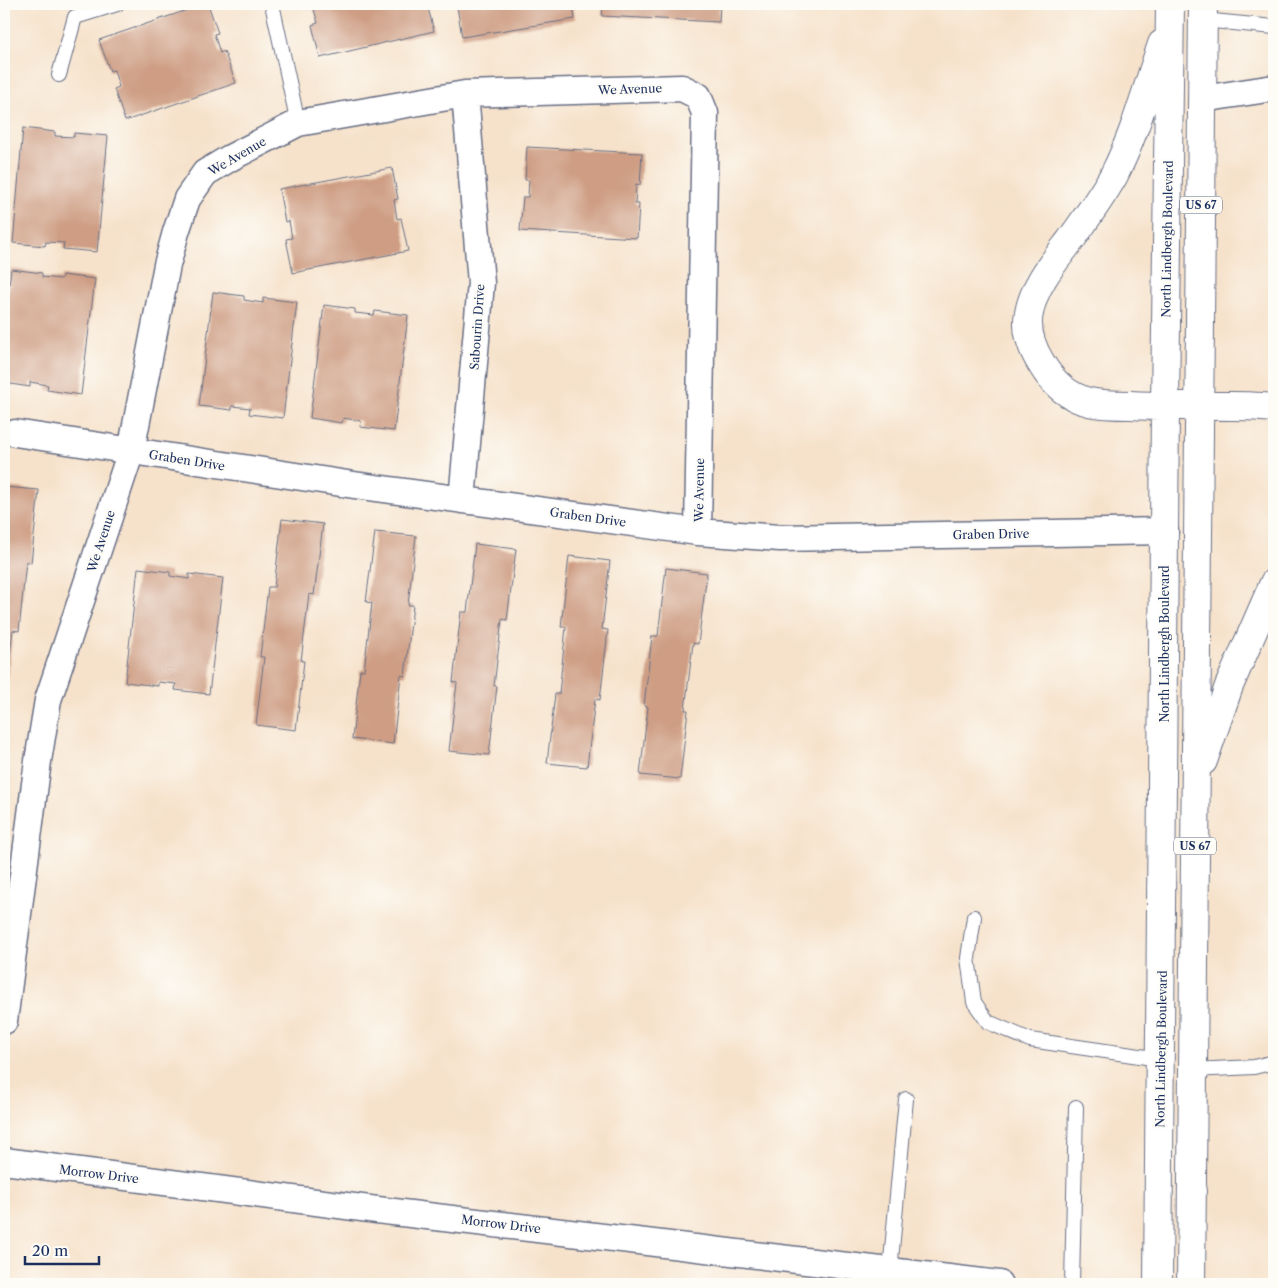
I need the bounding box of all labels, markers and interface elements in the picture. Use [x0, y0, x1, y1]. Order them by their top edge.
street label: We Avenue [597, 80, 663, 98]
street label: We Avenue [205, 133, 269, 179]
street label: North Lindbergh Boulevard [1158, 160, 1176, 318]
road number: US 67 [1180, 196, 1222, 214]
street label: Sabourin Drive [467, 283, 488, 370]
street label: Graben Drive [148, 447, 226, 473]
street label: We Avenue [691, 457, 707, 523]
street label: Graben Drive [549, 504, 627, 530]
street label: We Avenue [84, 508, 118, 575]
street label: Graben Drive [952, 526, 1030, 542]
street label: North Lindbergh Boulevard [1157, 565, 1172, 723]
road number: US 67 [1174, 838, 1216, 854]
street label: North Lindbergh Boulevard [1152, 970, 1170, 1128]
street label: Morrow Drive [58, 1162, 140, 1186]
street label: Morrow Drive [460, 1212, 542, 1236]
scale bar [25, 1233, 99, 1265]
text: 20 m [32, 1241, 68, 1260]

